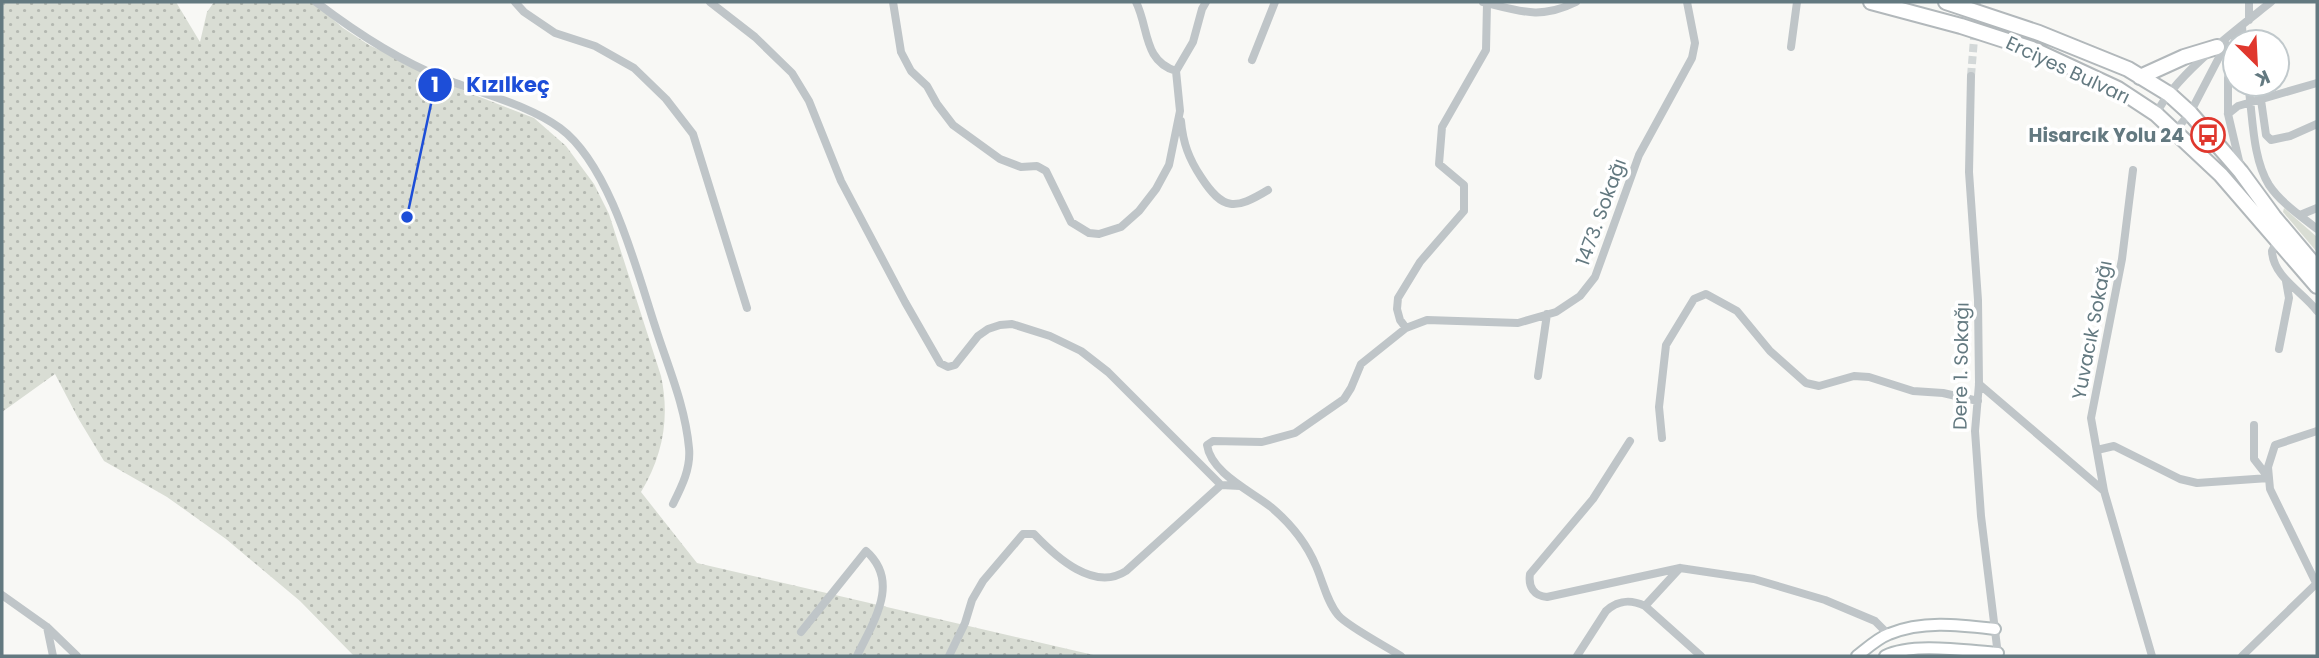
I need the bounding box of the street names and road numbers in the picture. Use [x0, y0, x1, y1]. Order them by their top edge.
street label: Erciyes Bulvarı [2001, 29, 2135, 111]
street label: 1473. Sokağı [1569, 155, 1633, 269]
street label: Yuvacık Sokağı [2065, 258, 2119, 402]
street label: Dere 1. Sokağı [1946, 302, 1976, 430]

